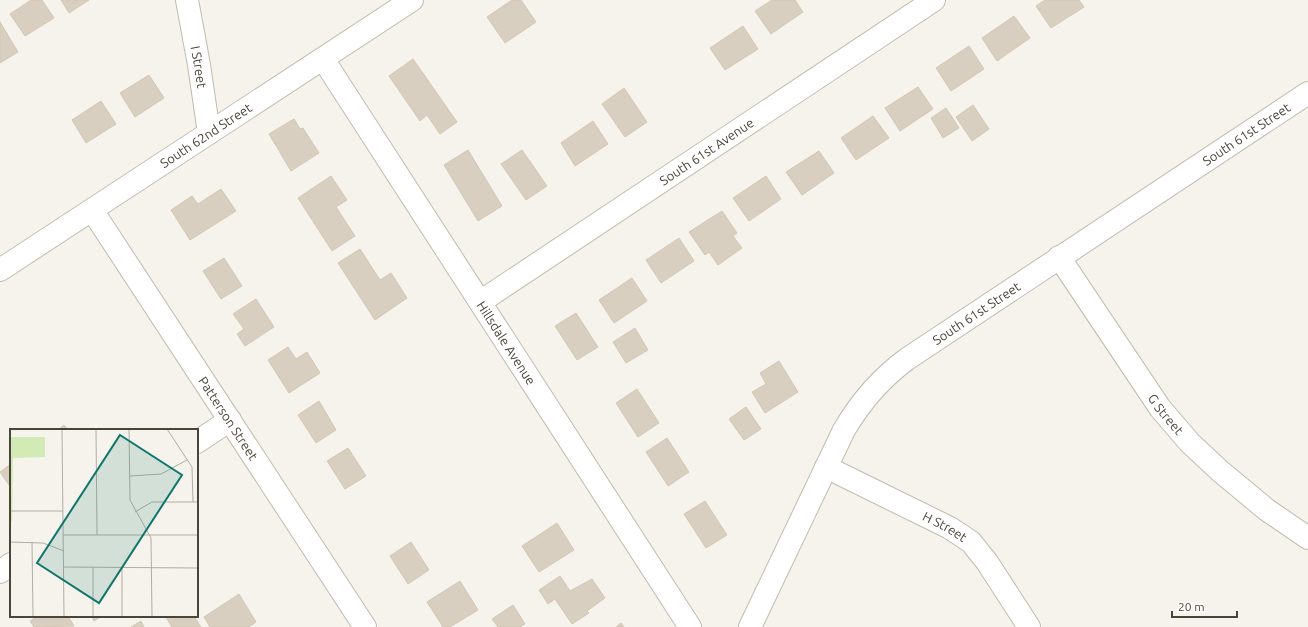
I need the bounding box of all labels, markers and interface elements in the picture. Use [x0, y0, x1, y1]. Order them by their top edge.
street label: I Street [189, 45, 209, 89]
street label: South 62nd Street [157, 100, 254, 170]
street label: South 61st Street [1200, 100, 1293, 168]
street label: South 61st Avenue [657, 115, 756, 188]
street label: South 61st Street [930, 279, 1023, 347]
street label: Hillsdale Avenue [474, 299, 538, 387]
street label: Patterson Street [196, 374, 261, 463]
street label: G Street [1145, 391, 1186, 437]
inset map [10, 429, 198, 617]
street label: H Street [921, 509, 970, 544]
scale bar [1172, 593, 1237, 619]
text: 20 m [1178, 600, 1205, 613]

